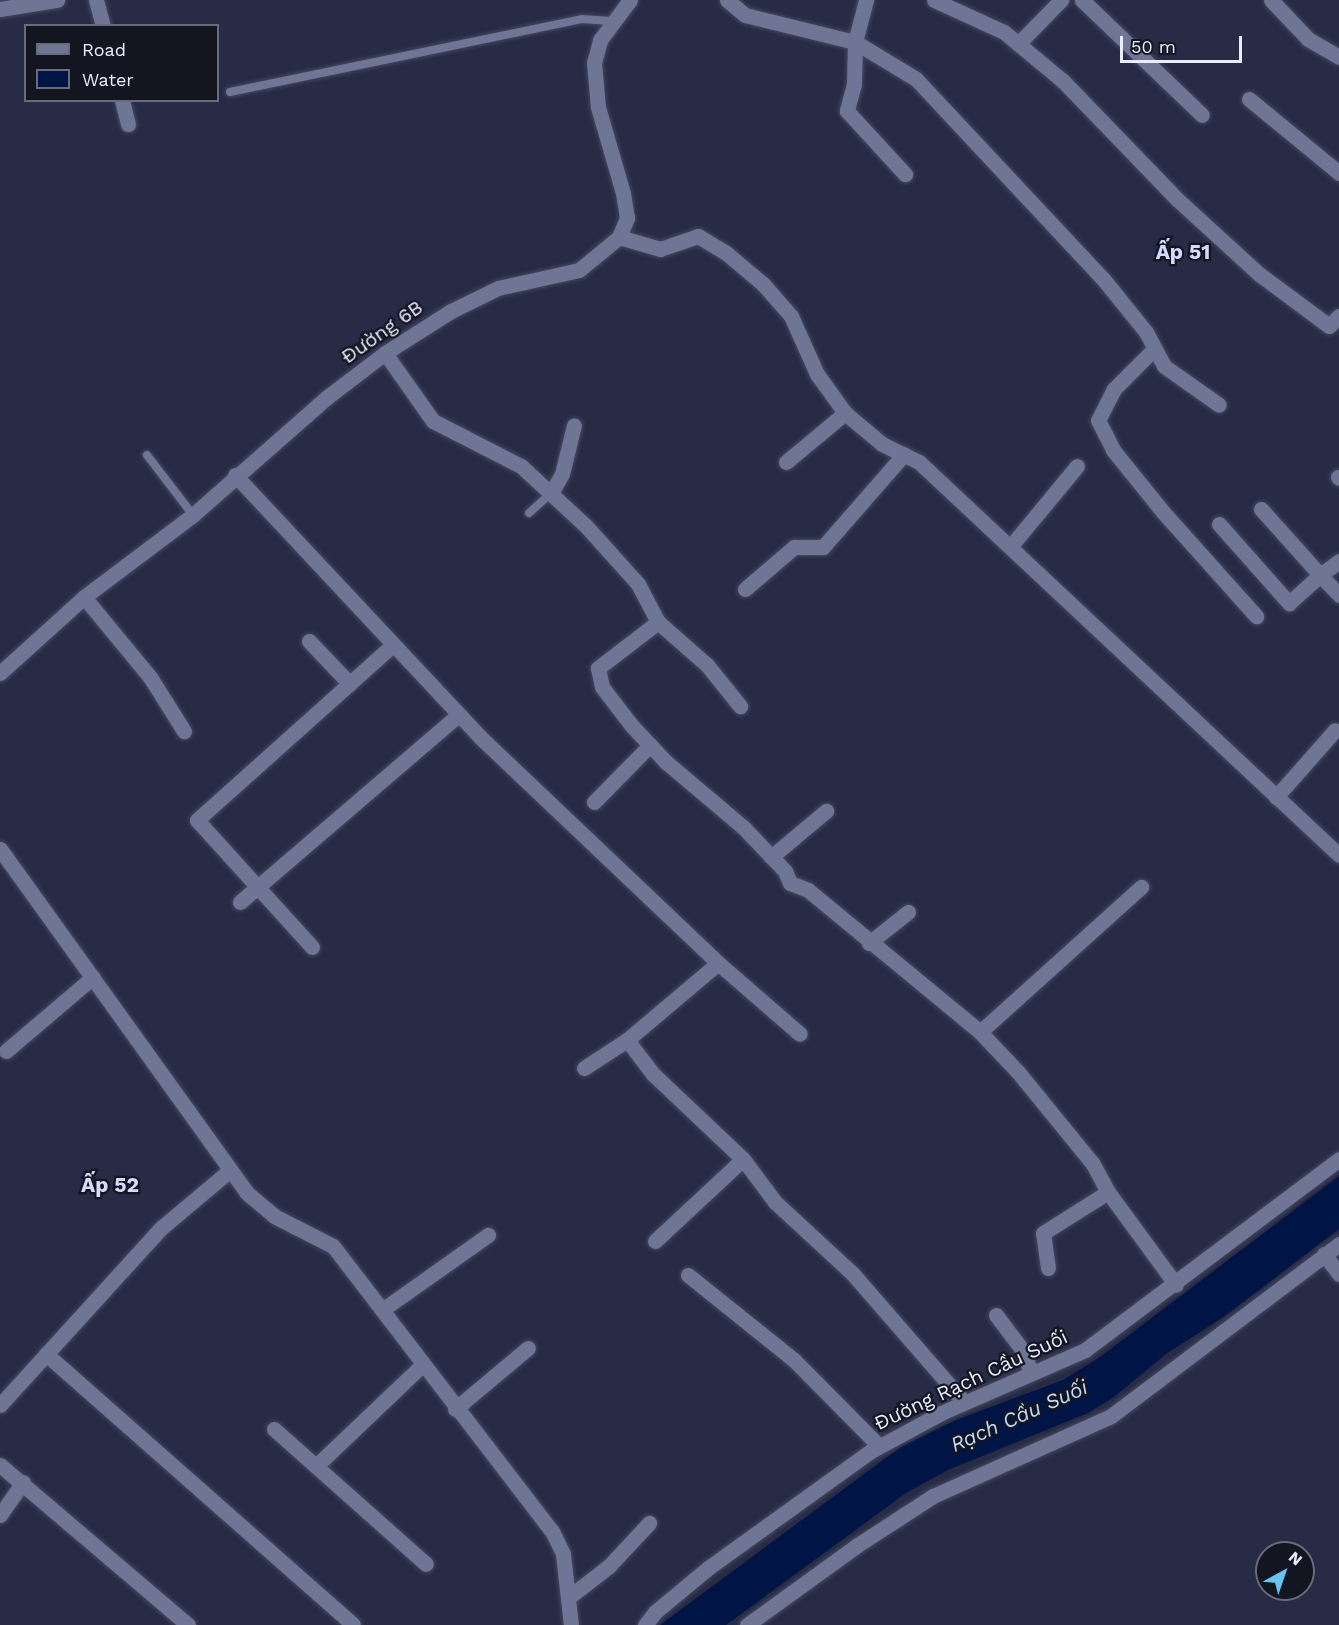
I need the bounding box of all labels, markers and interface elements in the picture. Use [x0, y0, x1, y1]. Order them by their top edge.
legend [24, 24, 219, 102]
scale bar [1123, 24, 1244, 62]
text: 50 m [1131, 36, 1176, 57]
text: Road [82, 39, 126, 60]
text: Water [82, 69, 134, 90]
district label: Ấp 51 [1156, 239, 1210, 265]
street label: Đường 6B [337, 295, 427, 369]
district label: Ấp 52 [81, 1172, 139, 1198]
street label: Đường Rạch Cầu Suối [871, 1325, 1071, 1435]
water label: Rạch Cầu Suối [947, 1375, 1091, 1457]
north arrow [1255, 1541, 1315, 1601]
text: N [1285, 1547, 1306, 1569]

